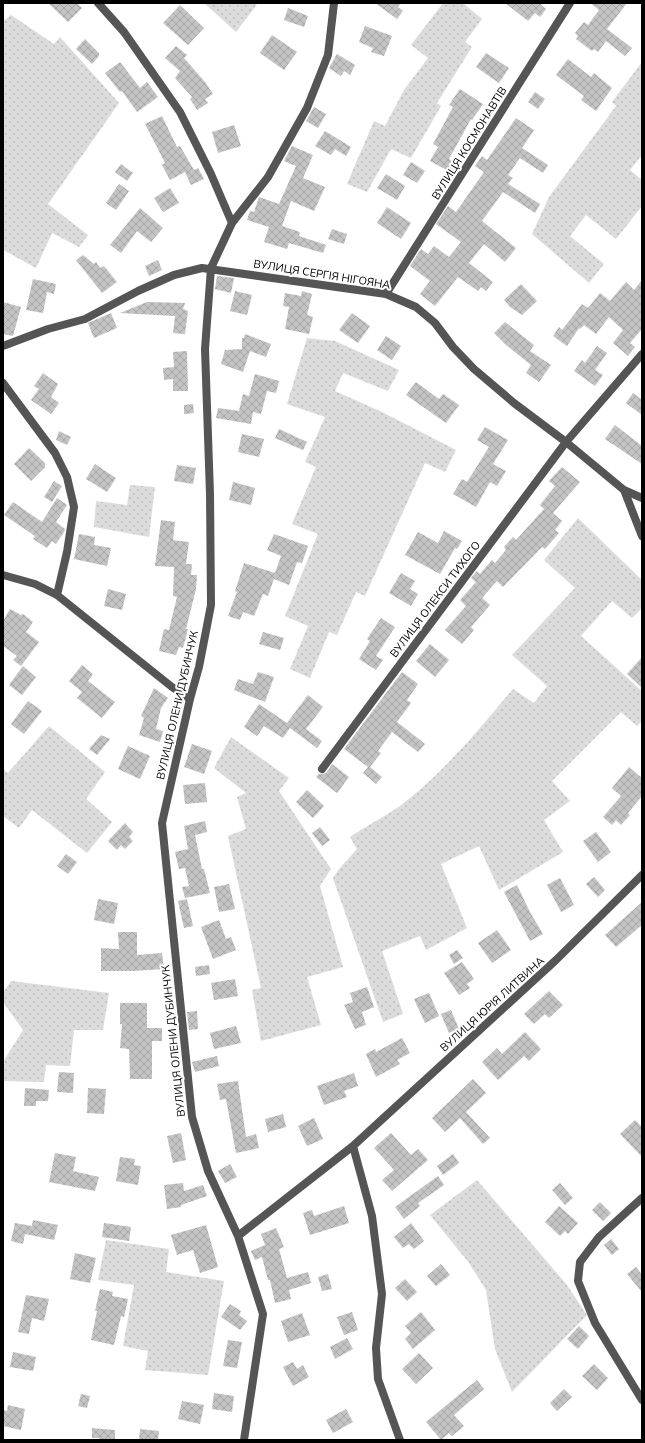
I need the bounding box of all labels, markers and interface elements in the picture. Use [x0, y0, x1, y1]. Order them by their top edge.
street label: ВУЛИЦЯ КОСМОНАВТІВ [428, 84, 510, 203]
street label: ВУЛИЦЯ СЕРГІЯ НІГОЯНА [252, 256, 391, 293]
street label: ВУЛИЦЯ ОЛЕКСИ ТИХОГО [387, 538, 484, 661]
street label: ВУЛИЦЯ ОЛЕНИ ДУБИНЧУК [153, 629, 202, 781]
street label: ВУЛИЦЯ ЮРІЯ ЛИТВИНА [437, 954, 548, 1055]
street label: ВУЛИЦЯ ОЛЕНИ ДУБИНЧУК [158, 964, 189, 1118]

